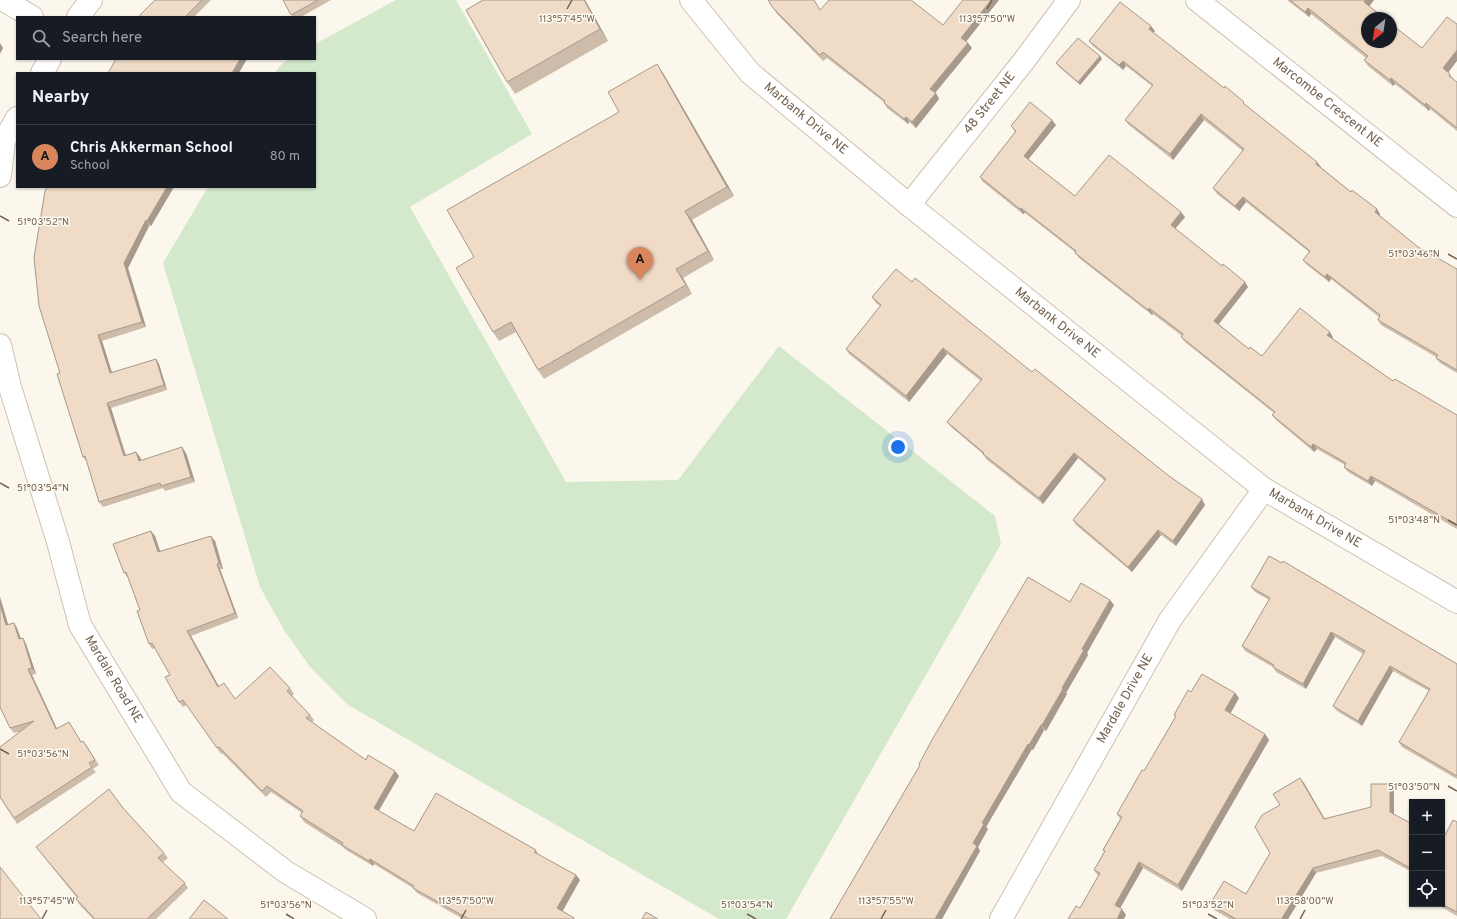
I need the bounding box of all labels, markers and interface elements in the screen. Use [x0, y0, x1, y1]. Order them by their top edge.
north arrow [1361, 12, 1397, 48]
text: 113°57'45"W [539, 13, 595, 26]
text: 113°57'50"W [959, 13, 1015, 26]
search box [16, 16, 316, 60]
icon: search [30, 27, 52, 49]
text: Search here [62, 29, 142, 48]
street label: Marcombe Crescent NE [1269, 55, 1385, 152]
street label: 48 Street NE [960, 69, 1020, 138]
street label: Marbank Drive NE [760, 79, 851, 159]
text: Nearby [32, 87, 89, 109]
text: Chris Akkerman School [70, 139, 233, 158]
text: A [40, 149, 50, 165]
text: 80 m [270, 149, 300, 165]
text: School [70, 158, 110, 174]
text: 51°03'52"N [17, 216, 69, 229]
pin: A [627, 247, 653, 280]
text: 51°03'46"N [1388, 248, 1440, 261]
street label: Marbank Drive NE [1011, 284, 1103, 362]
your location [888, 437, 908, 457]
text: 51°03'54"N [17, 482, 69, 495]
street label: Marbank Drive NE [1266, 485, 1364, 552]
text: 51°03'48"N [1388, 514, 1440, 527]
street label: Mardale Road NE [80, 633, 146, 726]
street label: Mardale Drive NE [1094, 651, 1157, 746]
text: 51°03'56"N [17, 748, 69, 761]
text: 51°03'50"N [1388, 781, 1440, 794]
map controls [1409, 799, 1445, 907]
button: + [1409, 799, 1445, 835]
button: − [1409, 835, 1445, 871]
button: locate [1409, 871, 1445, 907]
text: 113°57'45"W [19, 895, 75, 908]
text: 113°57'50"W [438, 895, 494, 908]
text: 113°57'55"W [858, 895, 914, 908]
text: 113°58'00"W [1276, 895, 1334, 908]
text: 51°03'56"N [260, 899, 312, 912]
text: 51°03'54"N [721, 899, 773, 912]
text: 51°03'52"N [1182, 899, 1234, 912]

